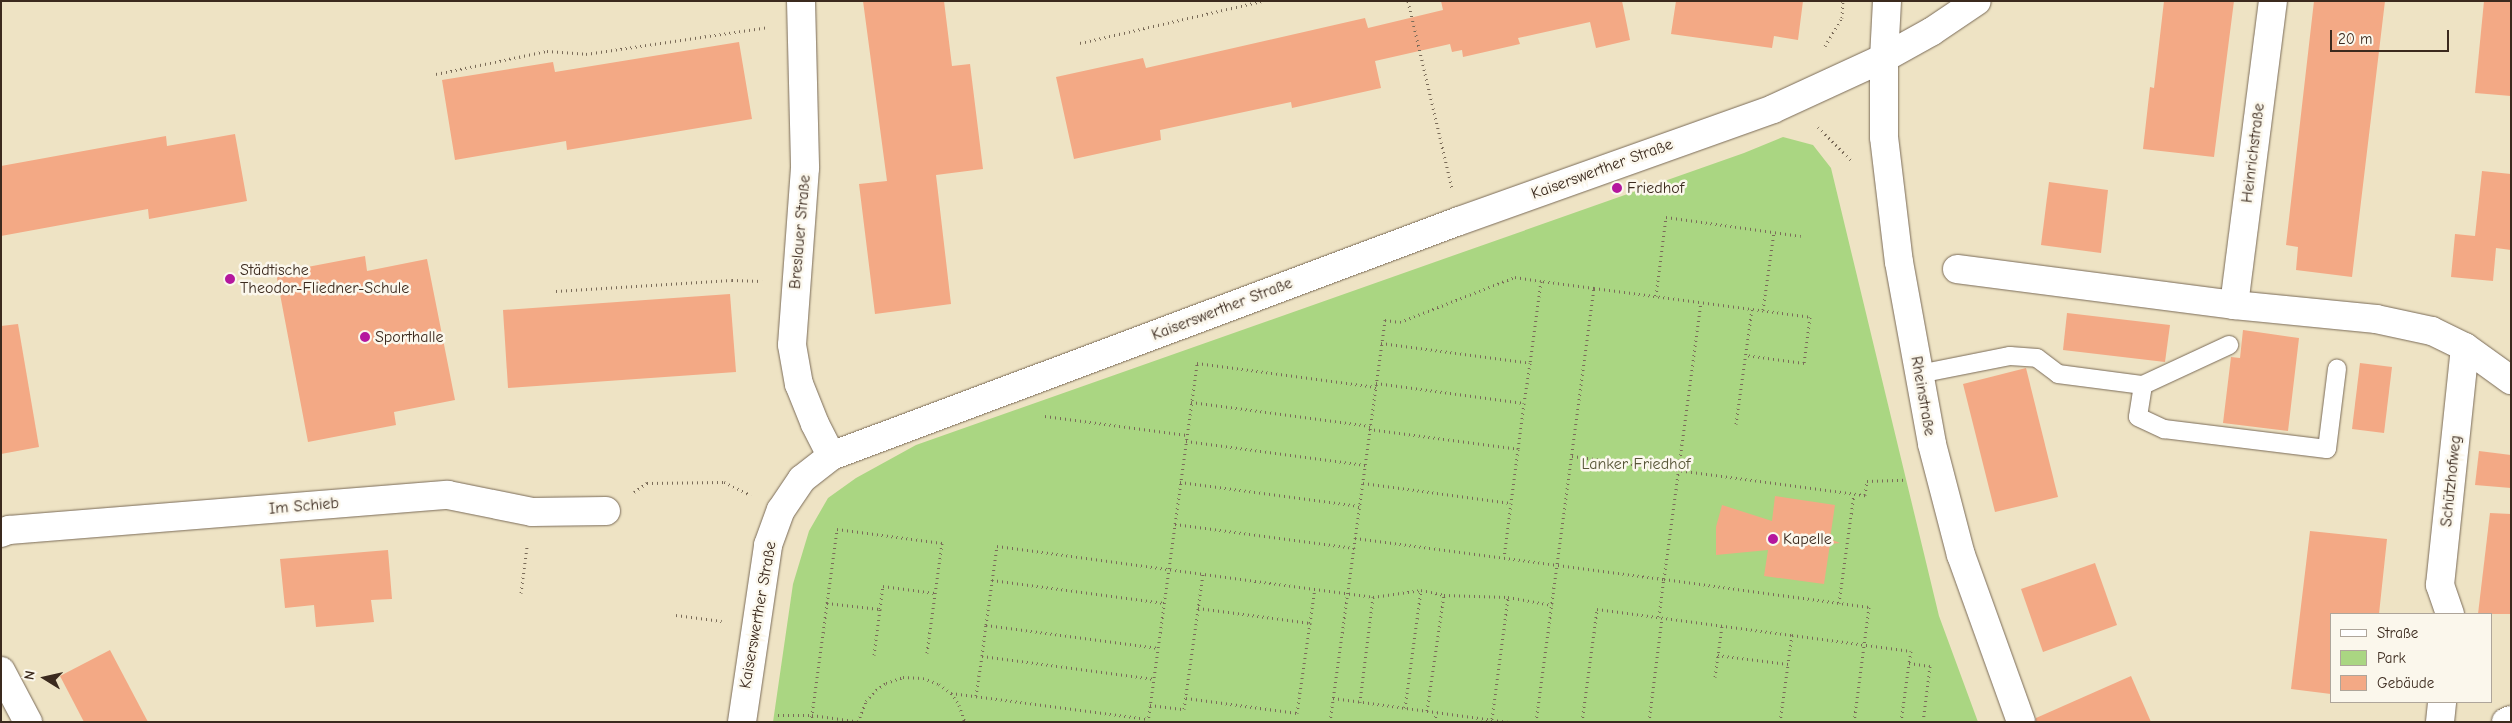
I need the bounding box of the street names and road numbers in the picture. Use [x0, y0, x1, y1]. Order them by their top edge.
street label: Heinrichstraße [2237, 102, 2269, 204]
street label: Kaiserswerther Straße [1529, 134, 1675, 204]
street label: Breslauer Straße [785, 174, 815, 290]
street label: Kaiserswerther Straße [1149, 273, 1295, 345]
street label: Rheinstraße [1907, 355, 1939, 437]
street label: Schützhofweg [2437, 434, 2465, 528]
street label: Im Schieb [268, 493, 340, 519]
street label: Kaiserswerther Straße [736, 540, 780, 690]

